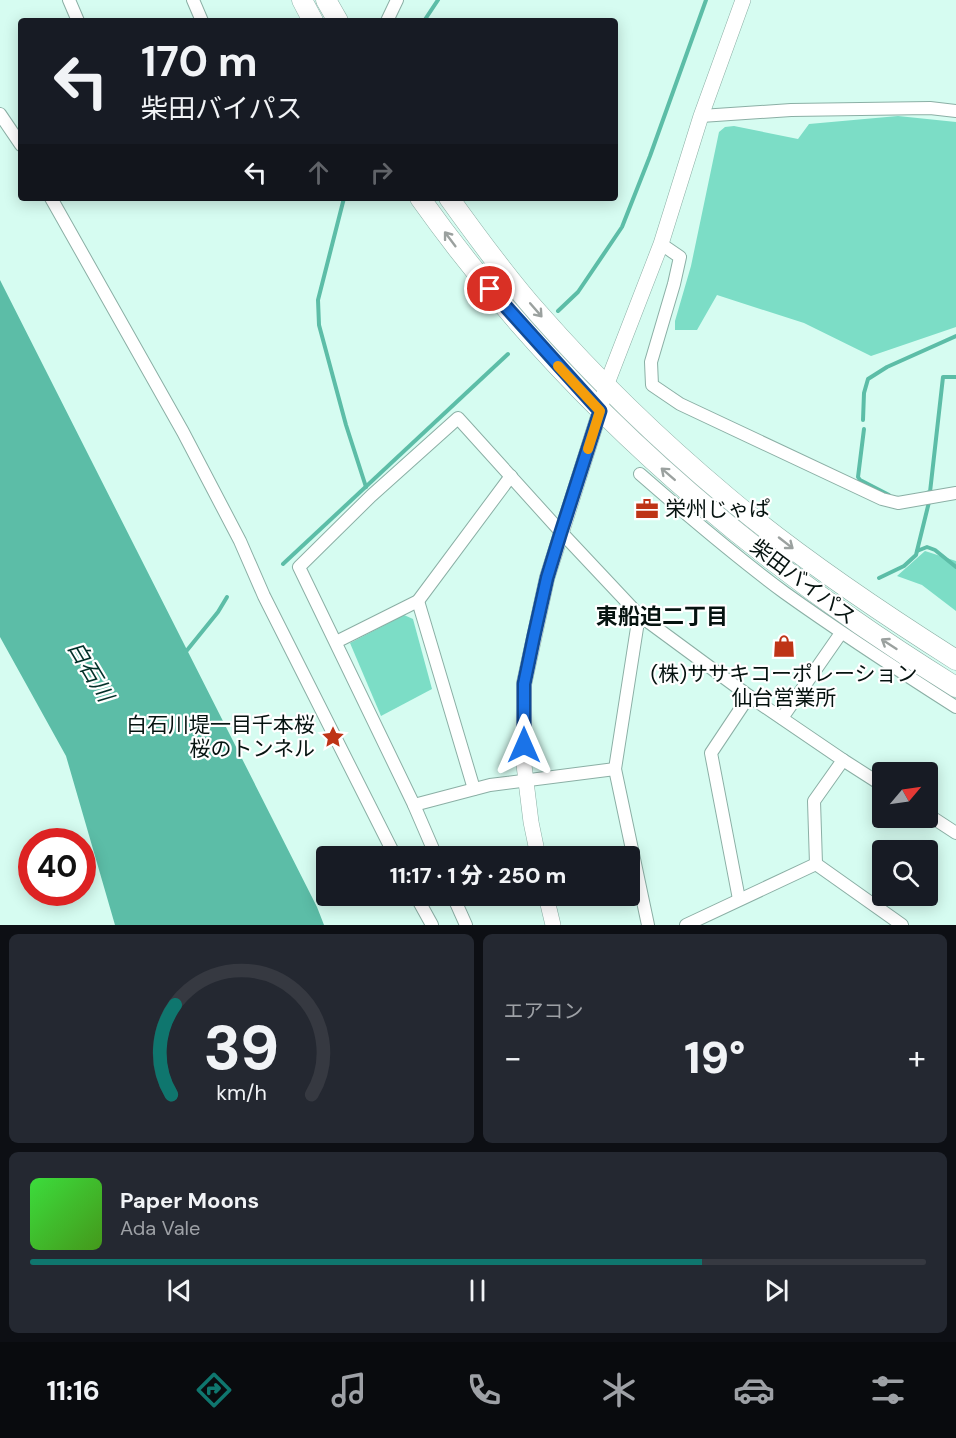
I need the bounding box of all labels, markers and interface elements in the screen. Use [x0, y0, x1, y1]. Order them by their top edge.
text: 170 m [141, 34, 258, 89]
icon: left [42, 42, 120, 120]
text: 柴田バイパス [141, 91, 302, 126]
icon: left [239, 156, 272, 189]
icon: ahead [302, 156, 335, 189]
icon: right [365, 156, 398, 189]
one-way arrow [444, 231, 457, 247]
pin [464, 263, 515, 314]
icon: arrive [473, 272, 506, 305]
one-way arrow [530, 302, 543, 318]
one-way arrow [661, 467, 676, 481]
place label: 栄州じゃぱ [665, 495, 770, 523]
office icon: 栄州じゃぱ [634, 496, 660, 522]
street label: 柴田バイパス [744, 533, 862, 631]
one-way arrow [778, 537, 794, 550]
district label: 東船迫二丁目 [596, 602, 728, 631]
shop icon: (株)ササキコーポレーション 仙台営業所 [771, 633, 797, 659]
water label: 白石川 [61, 635, 121, 709]
one-way arrow [881, 637, 898, 649]
place label: (株)ササキコーポレーション 仙台営業所 [650, 660, 918, 712]
place label: 白石川堤一目千本桜 桜のトンネル [126, 711, 315, 763]
position arrow [492, 713, 556, 777]
place icon: 白石川堤一目千本桜 桜のトンネル [320, 724, 346, 750]
north arrow [872, 762, 938, 828]
map controls [872, 762, 938, 906]
speed limit sign: 40 [18, 828, 96, 906]
button: search [872, 840, 938, 906]
text: 11:17 · 1 分 · 250 m [390, 861, 566, 890]
text: エアコン [504, 998, 584, 1024]
text: 39 [203, 1007, 279, 1088]
text: 19° [684, 1028, 746, 1087]
text: − [504, 1036, 522, 1079]
text: + [908, 1036, 926, 1079]
text: km/h [216, 1080, 267, 1108]
text: Paper Moons [120, 1186, 259, 1215]
text: Ada Vale [120, 1215, 200, 1241]
icon: previous [163, 1274, 196, 1307]
icon: pause [461, 1274, 494, 1307]
icon: next [760, 1274, 793, 1307]
icon: directions [193, 1369, 235, 1411]
icon: music [328, 1369, 370, 1411]
icon: phone [463, 1369, 505, 1411]
icon: climate [598, 1369, 640, 1411]
icon: car [733, 1369, 775, 1411]
icon: filters [867, 1369, 909, 1411]
text: 11:16 [46, 1373, 100, 1408]

